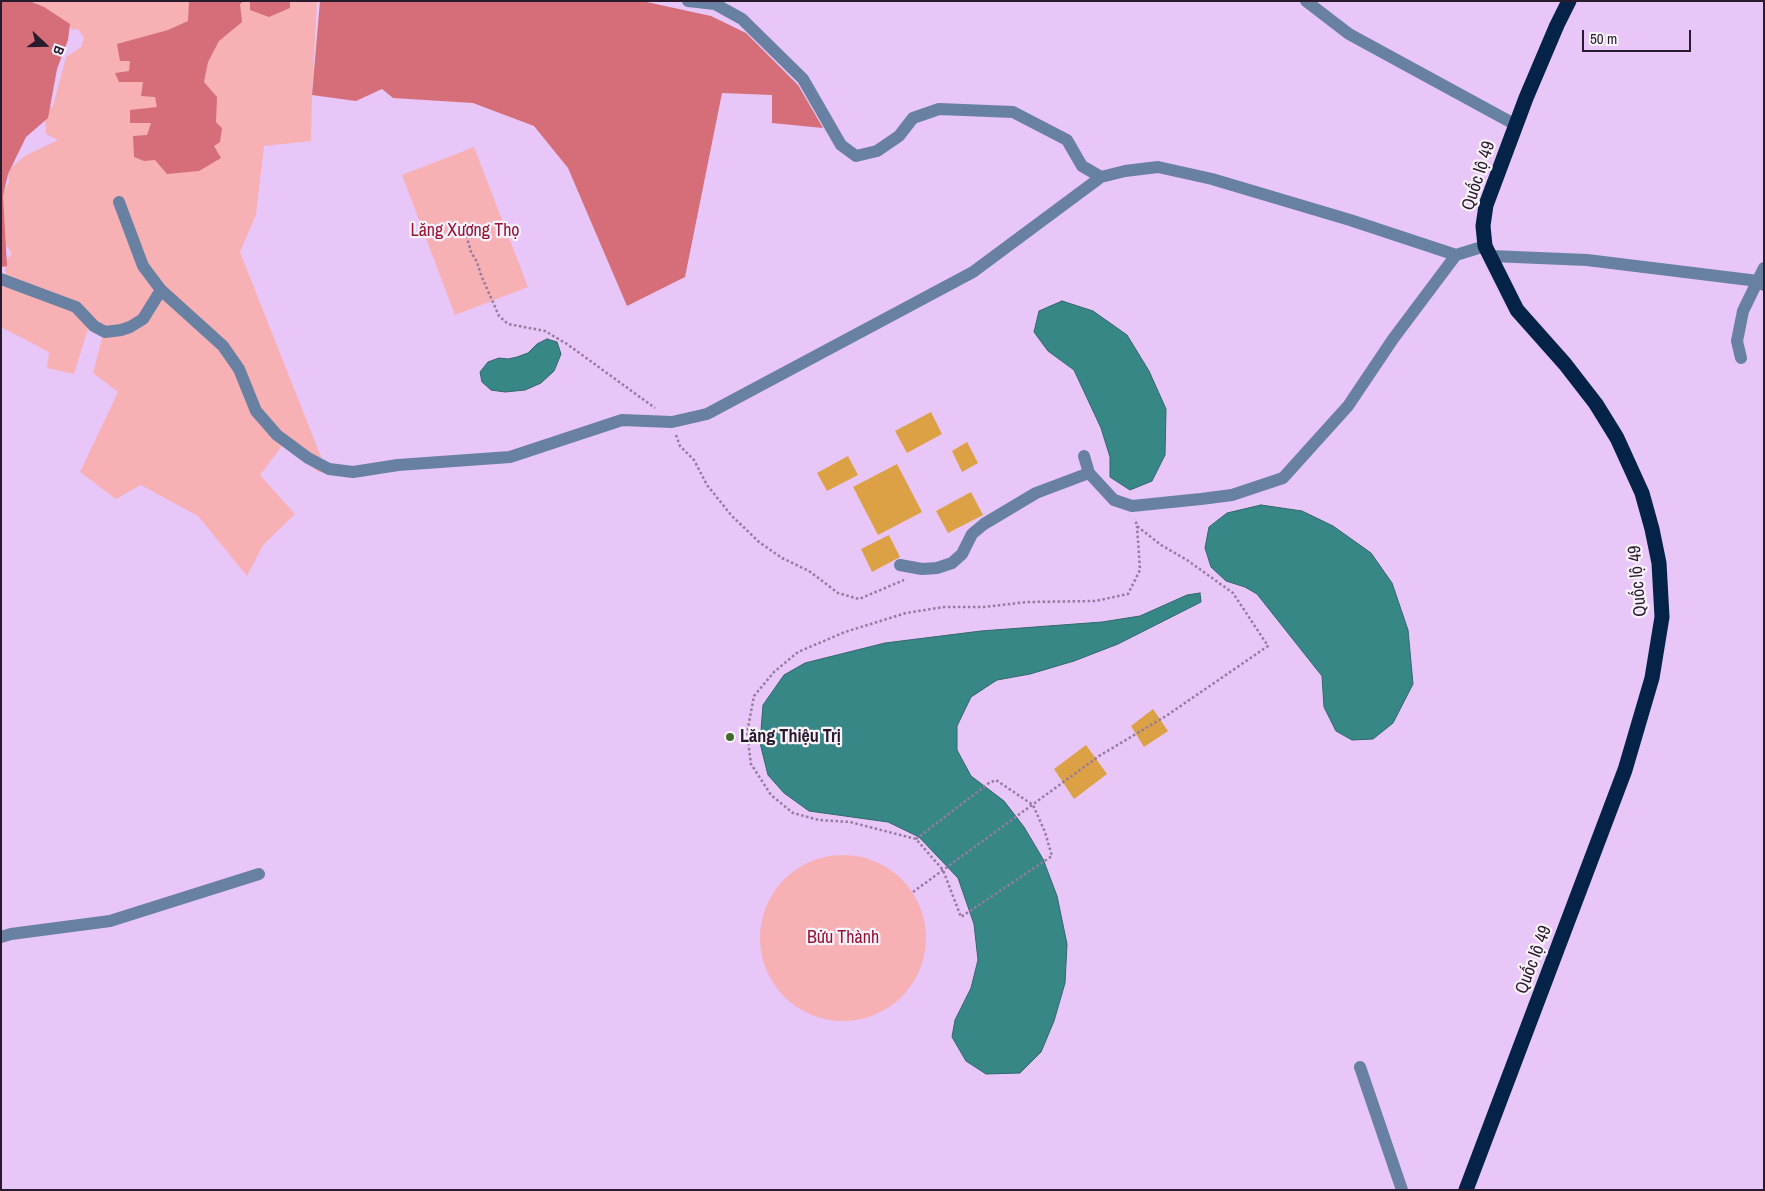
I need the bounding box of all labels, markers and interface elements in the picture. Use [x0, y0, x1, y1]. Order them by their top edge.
north arrow [20, 20, 70, 70]
scale bar [1585, 20, 1694, 52]
text: 50 m [1590, 28, 1617, 49]
text: B [49, 43, 69, 57]
street label: Quốc lộ 49 [1458, 139, 1500, 213]
park label: Lăng Xương Thọ [410, 220, 520, 242]
street label: Quốc lộ 49 [1624, 545, 1652, 617]
place label: Lăng Thiệu Trị [740, 726, 841, 748]
marker: Lăng Thiệu Trị [724, 731, 736, 743]
street label: Quốc lộ 49 [1511, 923, 1557, 997]
park label: Bửu Thành [807, 927, 879, 949]

